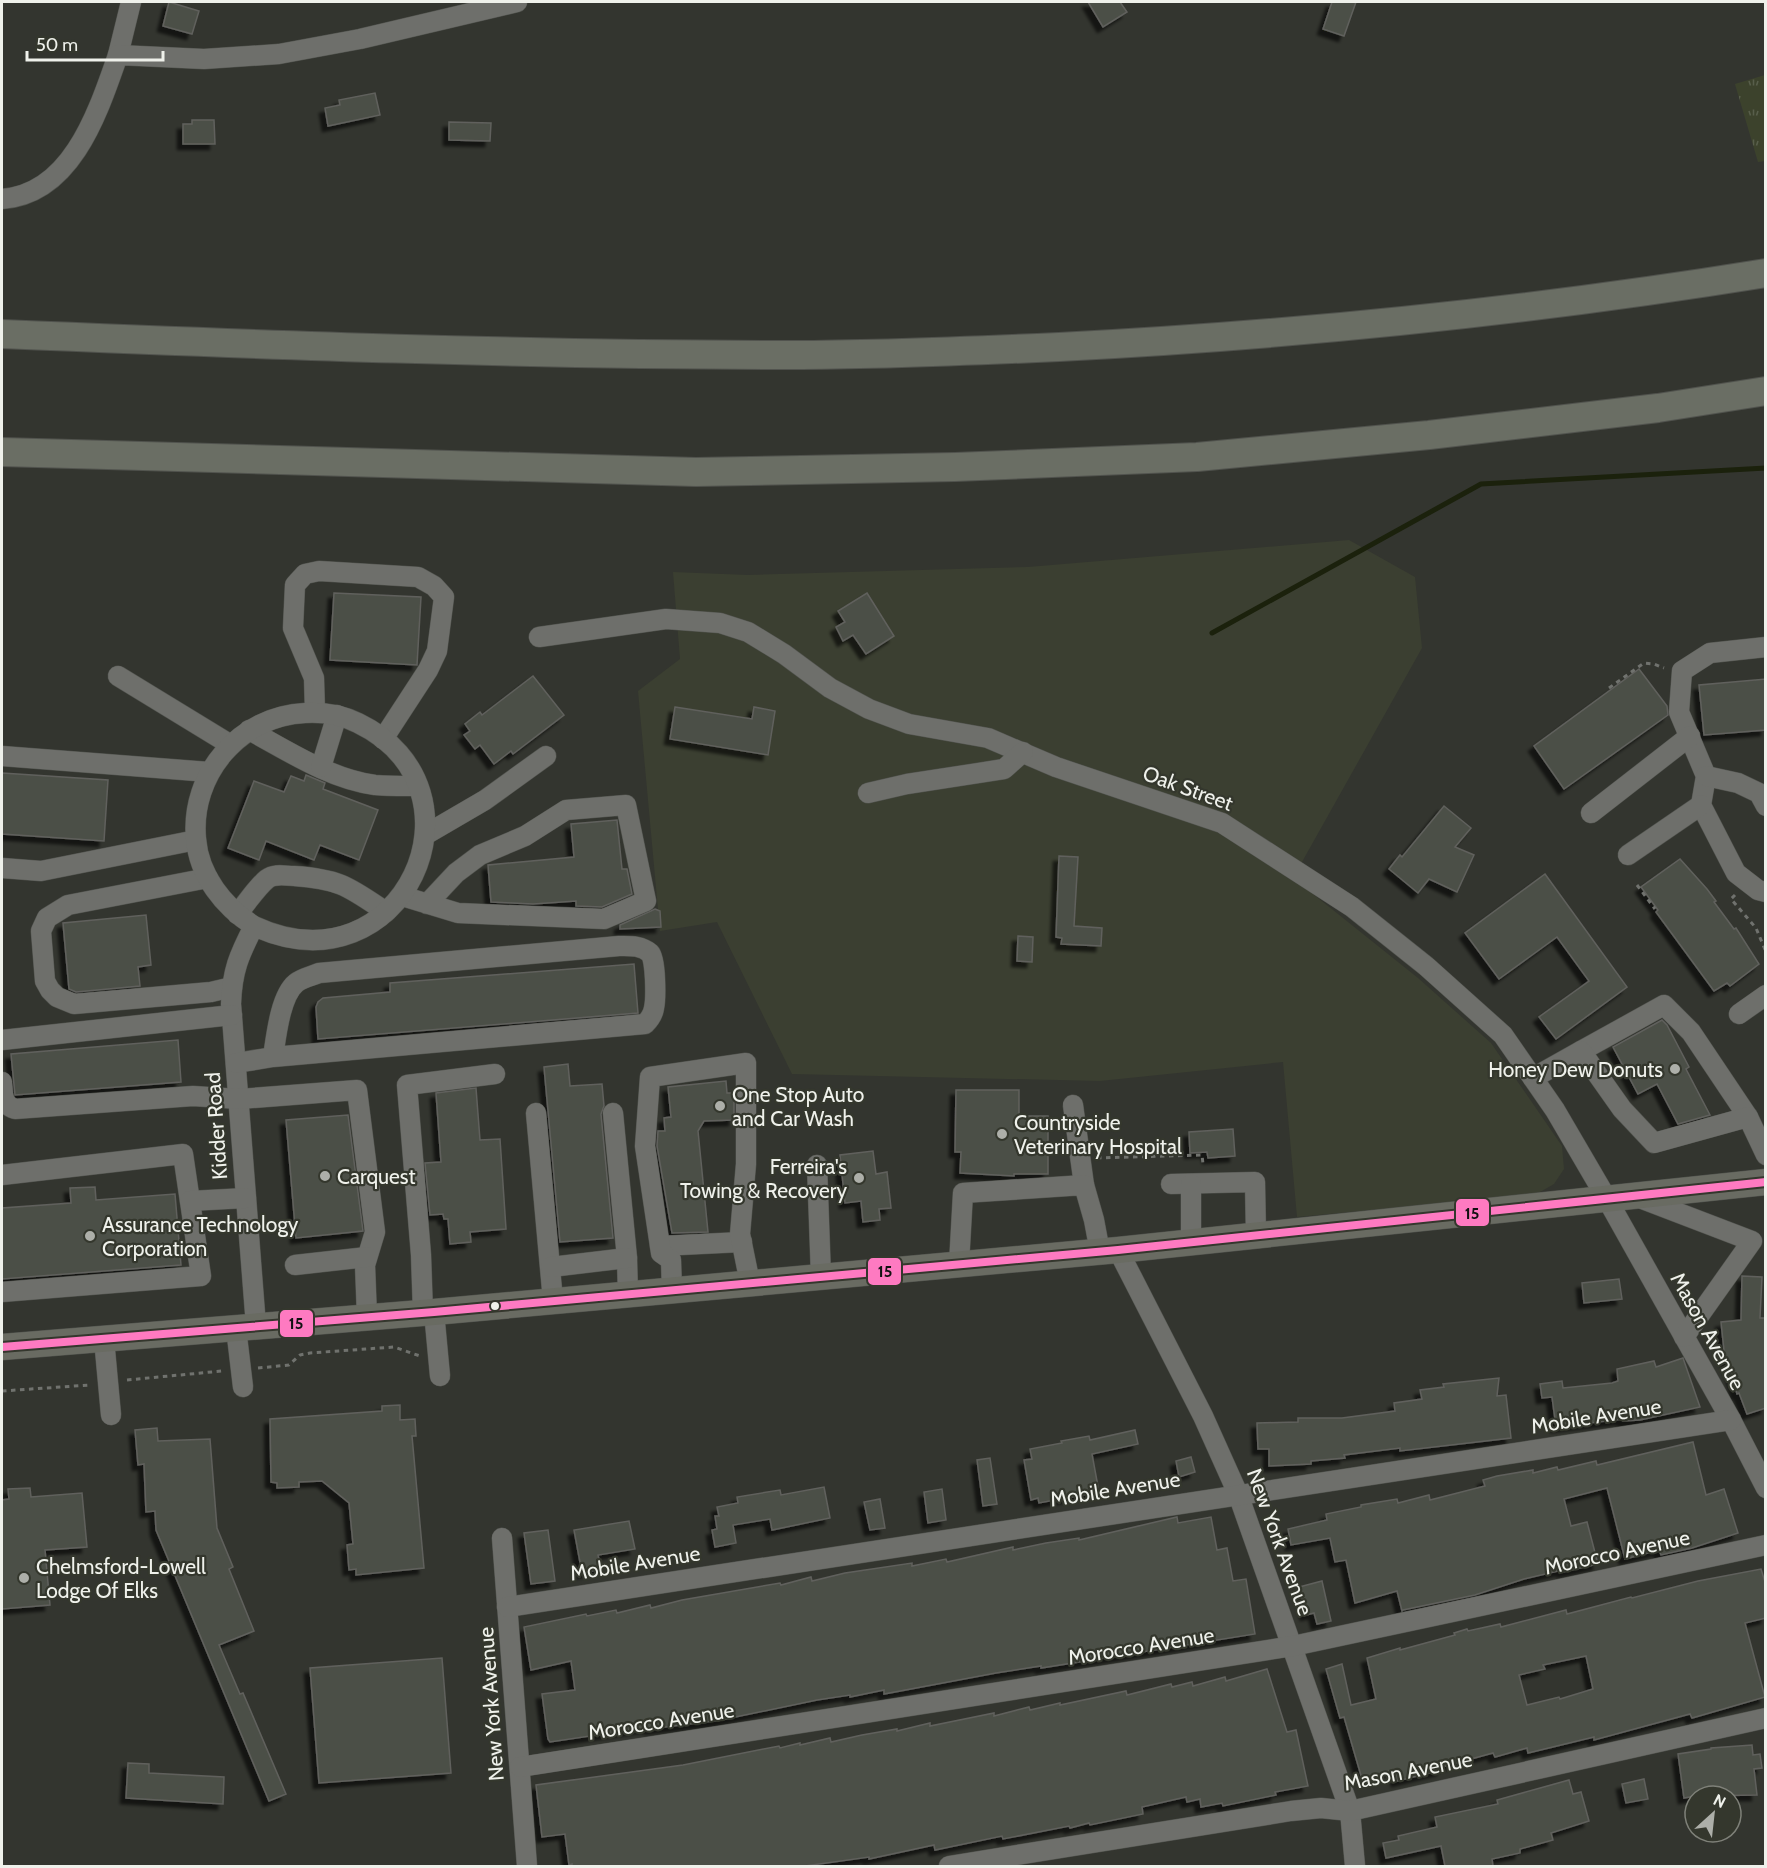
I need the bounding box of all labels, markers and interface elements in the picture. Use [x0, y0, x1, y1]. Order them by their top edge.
scale bar [27, 24, 164, 62]
text: 50 m [36, 34, 78, 56]
street label: Oak Street [1139, 760, 1237, 816]
place label: Honey Dew Donuts [1488, 1057, 1663, 1082]
marker: Honey Dew Donuts [1668, 1062, 1682, 1076]
street label: Kidder Road [200, 1071, 232, 1181]
place label: One Stop Auto and Car Wash [732, 1082, 864, 1131]
marker: One Stop Auto and Car Wash [713, 1099, 727, 1113]
place label: Countryside Veterinary Hospital [1014, 1110, 1182, 1159]
marker: Countryside Veterinary Hospital [995, 1127, 1009, 1141]
place label: Ferreira's Towing & Recovery [680, 1154, 847, 1203]
place label: Carquest [337, 1164, 416, 1189]
marker: Carquest [318, 1169, 332, 1183]
marker: Ferreira's Towing & Recovery [852, 1171, 866, 1185]
line badge: 15 [1455, 1198, 1490, 1227]
text: 15 [1465, 1204, 1479, 1223]
place label: Assurance Technology Corporation [102, 1212, 299, 1261]
marker: Assurance Technology Corporation [83, 1229, 97, 1243]
line badge: 15 [867, 1257, 902, 1286]
text: 15 [878, 1262, 892, 1281]
street label: Mason Avenue [1665, 1268, 1751, 1394]
unlabelled marker [489, 1300, 501, 1312]
line badge: 15 [279, 1309, 314, 1338]
text: 15 [289, 1314, 303, 1333]
street label: Mobile Avenue [1529, 1393, 1663, 1439]
street label: New York Avenue [1242, 1465, 1318, 1619]
street label: Mobile Avenue [1048, 1466, 1182, 1512]
street label: Morocco Avenue [1542, 1524, 1692, 1580]
street label: Mobile Avenue [568, 1540, 702, 1586]
place label: Chelmsford-Lowell Lodge Of Elks [36, 1554, 206, 1603]
marker: Chelmsford-Lowell Lodge Of Elks [17, 1571, 31, 1585]
street label: Morocco Avenue [1066, 1622, 1216, 1670]
street label: New York Avenue [473, 1626, 509, 1782]
street label: Morocco Avenue [586, 1697, 736, 1745]
street label: Mason Avenue [1342, 1746, 1475, 1796]
north arrow [1683, 1784, 1743, 1844]
text: N [1710, 1790, 1729, 1812]

